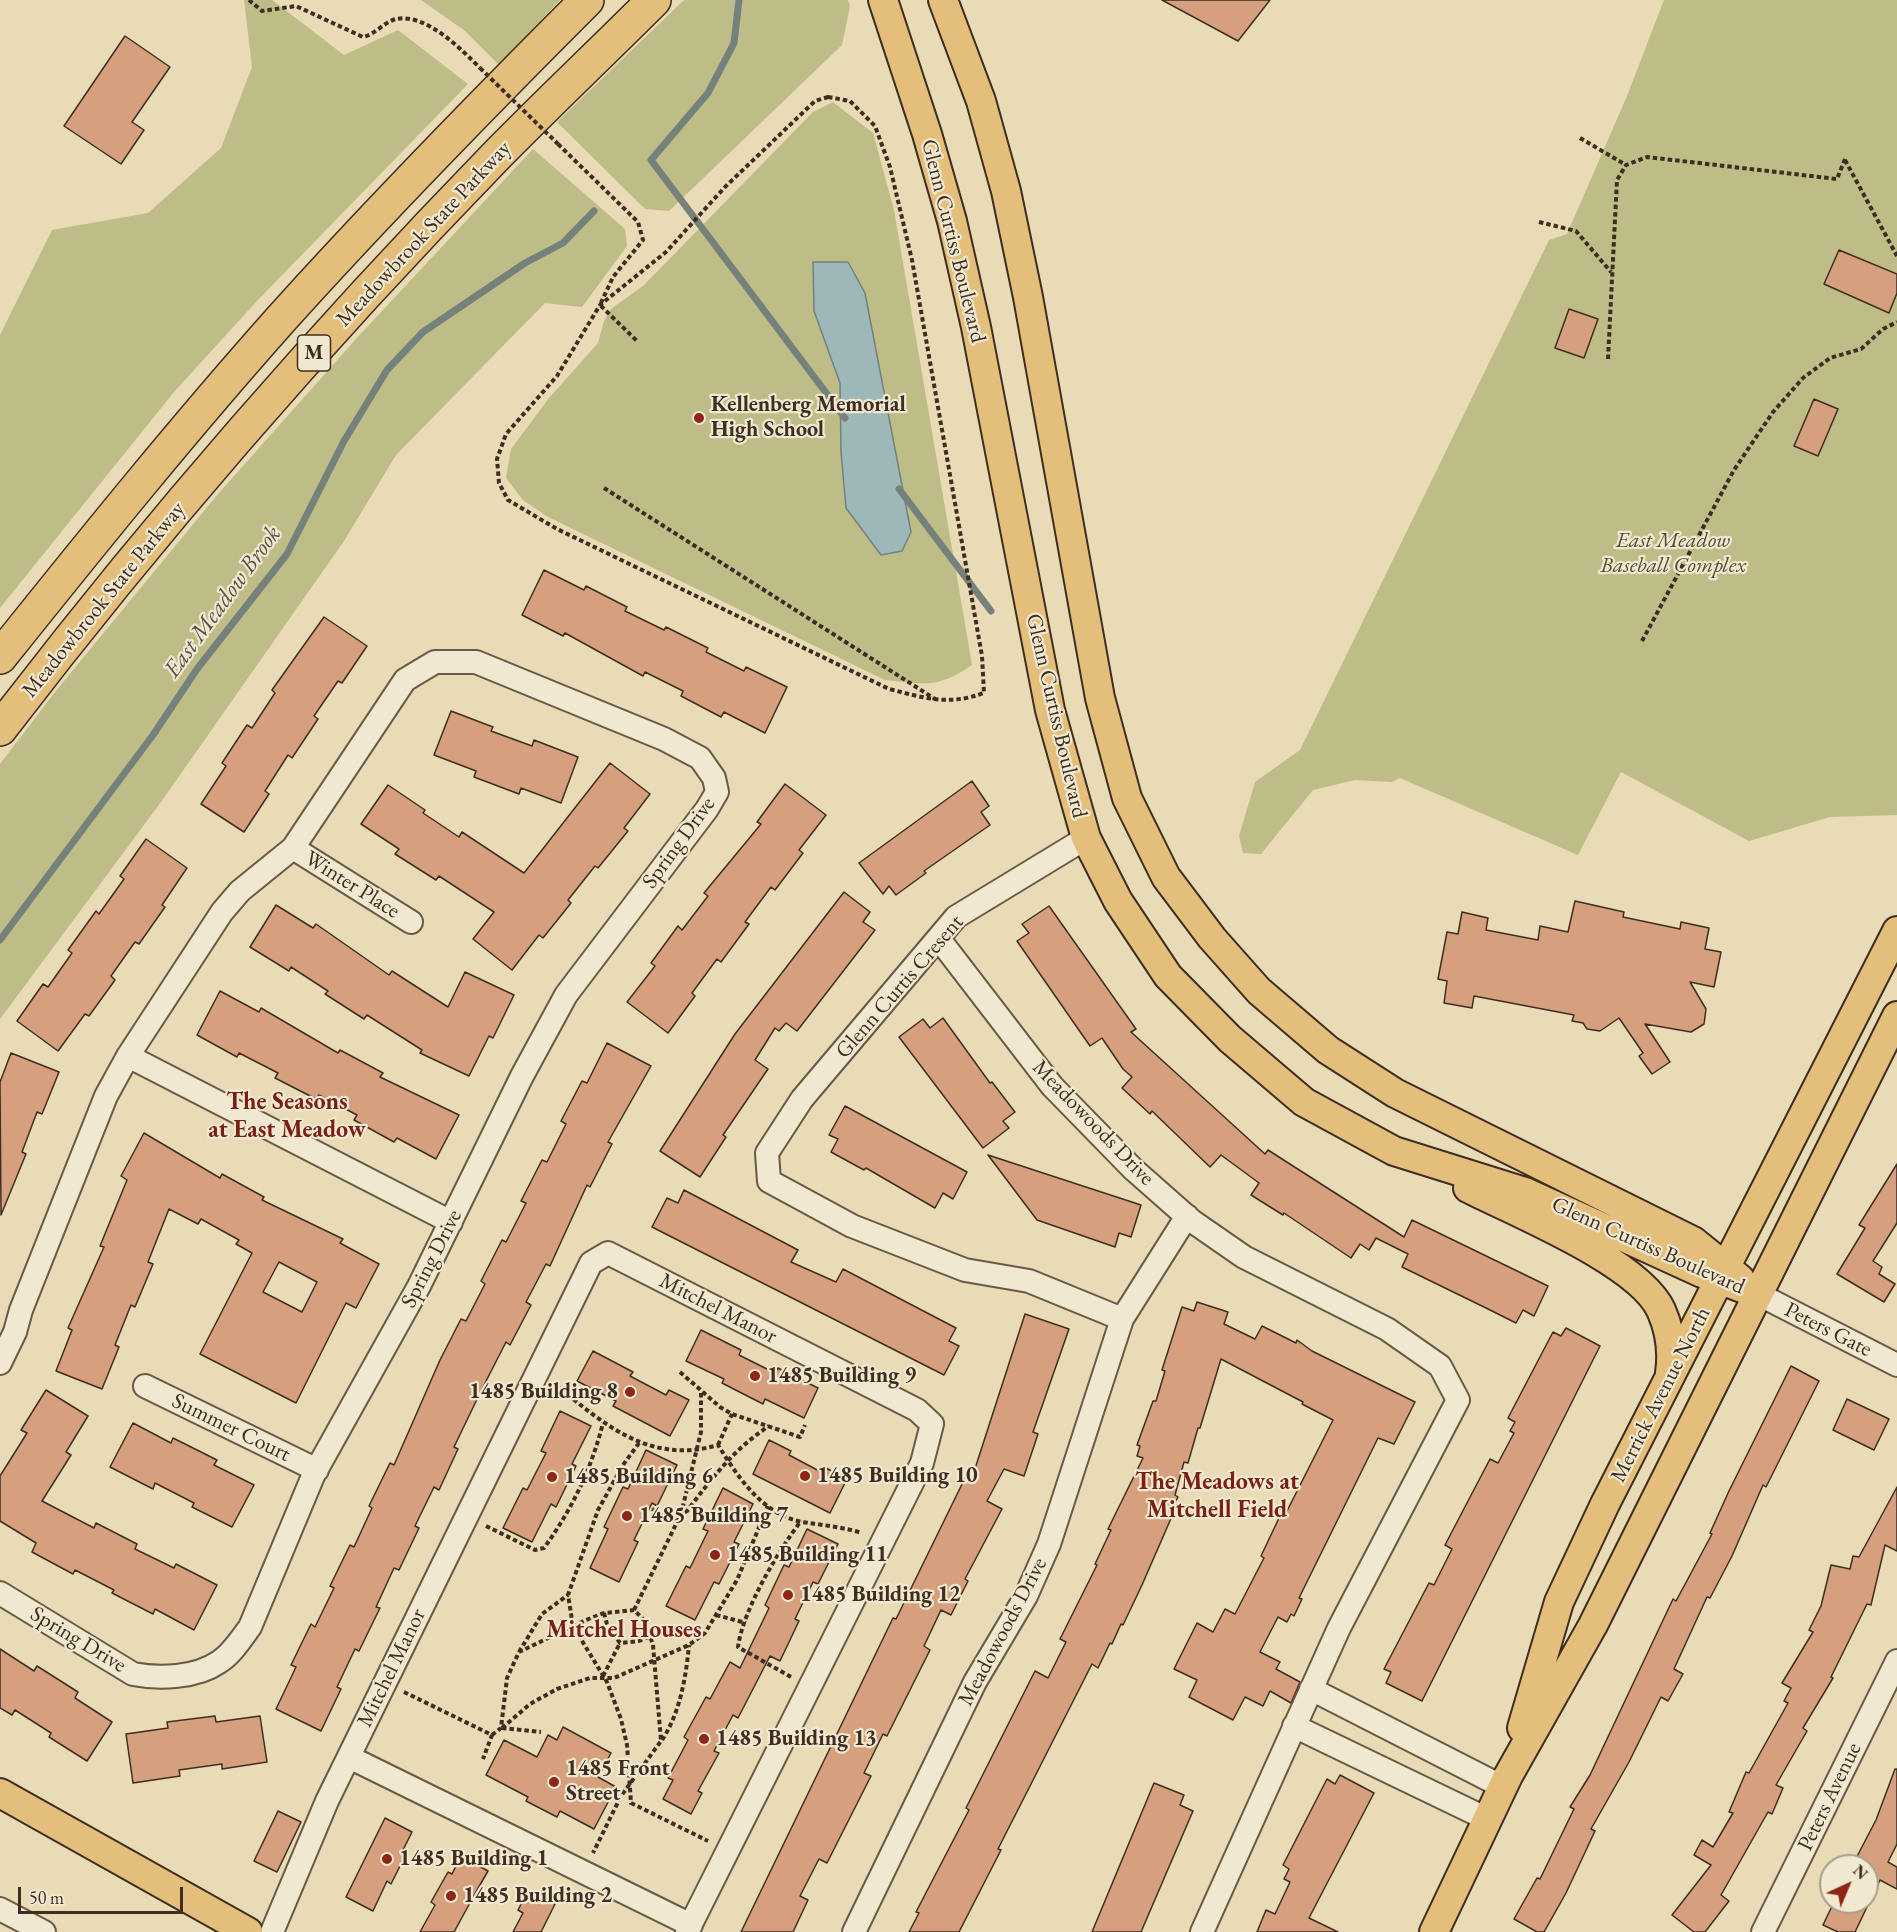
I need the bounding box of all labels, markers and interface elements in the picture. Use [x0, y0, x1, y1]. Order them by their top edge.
street label: Meadowbrook State Parkway [331, 136, 517, 332]
street label: Glenn Curtiss Boulevard [915, 136, 991, 346]
road number: M [298, 335, 330, 371]
place label: Kellenberg Memorial High School [711, 392, 906, 444]
marker: Kellenberg Memorial High School [692, 411, 706, 425]
street label: Meadowbrook State Parkway [17, 497, 191, 703]
water label: East Meadow Brook [158, 521, 288, 683]
park label: East Meadow Baseball Complex [1600, 528, 1746, 580]
street label: Glenn Curtiss Boulevard [1020, 611, 1092, 821]
street label: Spring Drive [637, 792, 721, 894]
street label: Winter Place [300, 845, 404, 925]
street label: Glenn Curtis Cresent [830, 910, 970, 1064]
street label: Meadowoods Drive [1026, 1055, 1160, 1191]
district label: The Seasons at East Meadow [208, 1088, 366, 1144]
street label: Glenn Curtiss Boulevard [1547, 1191, 1749, 1301]
street label: Spring Drive [396, 1205, 468, 1313]
street label: Mitchel Manor [655, 1268, 781, 1350]
street label: Peters Gate [1780, 1297, 1876, 1363]
street label: Merrick Avenue North [1605, 1303, 1717, 1487]
place label: 1485 Building 9 [767, 1363, 916, 1389]
marker: 1485 Building 9 [748, 1369, 762, 1383]
place label: 1485 Building 8 [469, 1379, 618, 1405]
marker: 1485 Building 8 [623, 1385, 637, 1399]
street label: Summer Court [167, 1388, 295, 1468]
place label: 1485 Building 10 [817, 1463, 978, 1489]
place label: 1485 Building 6 [564, 1464, 713, 1490]
district label: The Meadows at Mitchell Field [1135, 1468, 1299, 1524]
marker: 1485 Building 10 [798, 1469, 812, 1483]
marker: 1485 Building 6 [545, 1470, 559, 1484]
place label: 1485 Building 7 [639, 1503, 788, 1529]
marker: 1485 Building 7 [620, 1509, 634, 1523]
place label: 1485 Building 11 [727, 1542, 888, 1568]
marker: 1485 Building 11 [708, 1548, 722, 1562]
street label: Meadowoods Drive [953, 1553, 1053, 1711]
place label: 1485 Building 12 [800, 1582, 961, 1608]
marker: 1485 Building 12 [781, 1588, 795, 1602]
street label: Spring Drive [25, 1601, 131, 1679]
street label: Mitchel Manor [352, 1604, 432, 1732]
district label: Mitchel Houses [546, 1616, 702, 1644]
place label: 1485 Building 13 [716, 1726, 877, 1752]
marker: 1485 Building 13 [697, 1732, 711, 1746]
street label: Peters Avenue [1792, 1739, 1868, 1855]
place label: 1485 Front Street [566, 1756, 670, 1808]
marker: 1485 Front Street [547, 1775, 561, 1789]
place label: 1485 Building 1 [399, 1846, 548, 1872]
marker: 1485 Building 1 [380, 1852, 394, 1866]
north arrow [1819, 1854, 1879, 1914]
text: N [1849, 1860, 1872, 1884]
scale bar [21, 1875, 186, 1913]
place label: 1485 Building 2 [463, 1883, 612, 1909]
text: 50 m [29, 1886, 64, 1909]
marker: 1485 Building 2 [444, 1889, 458, 1903]

